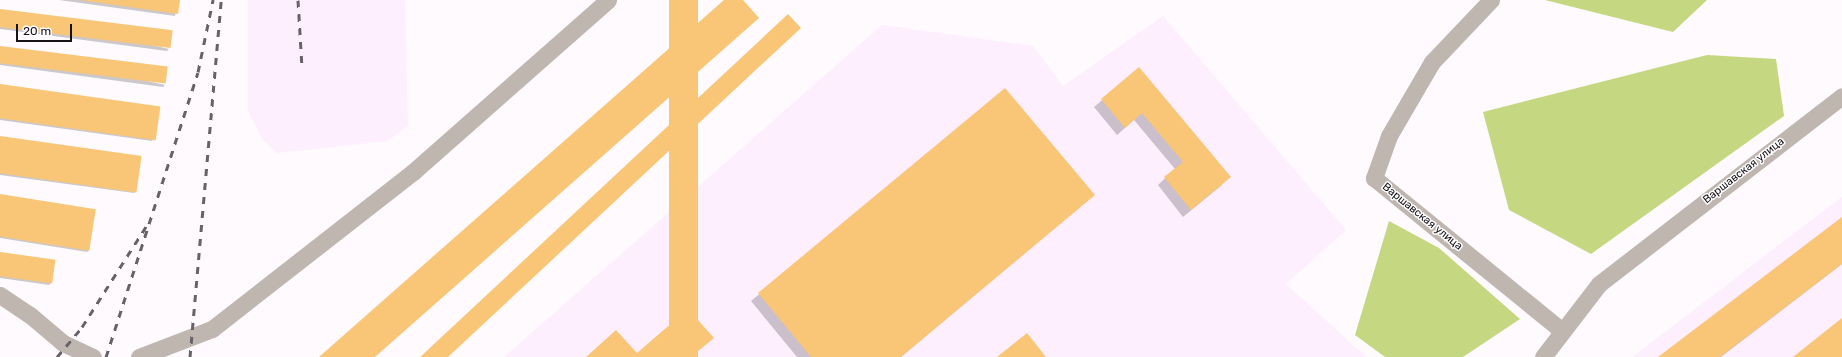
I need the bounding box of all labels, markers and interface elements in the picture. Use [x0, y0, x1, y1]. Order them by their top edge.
scale bar [18, 16, 74, 42]
text: 20 m [23, 24, 51, 38]
street label: Варшавская улица [1701, 135, 1787, 207]
street label: Варшавская улица [1379, 181, 1465, 253]

